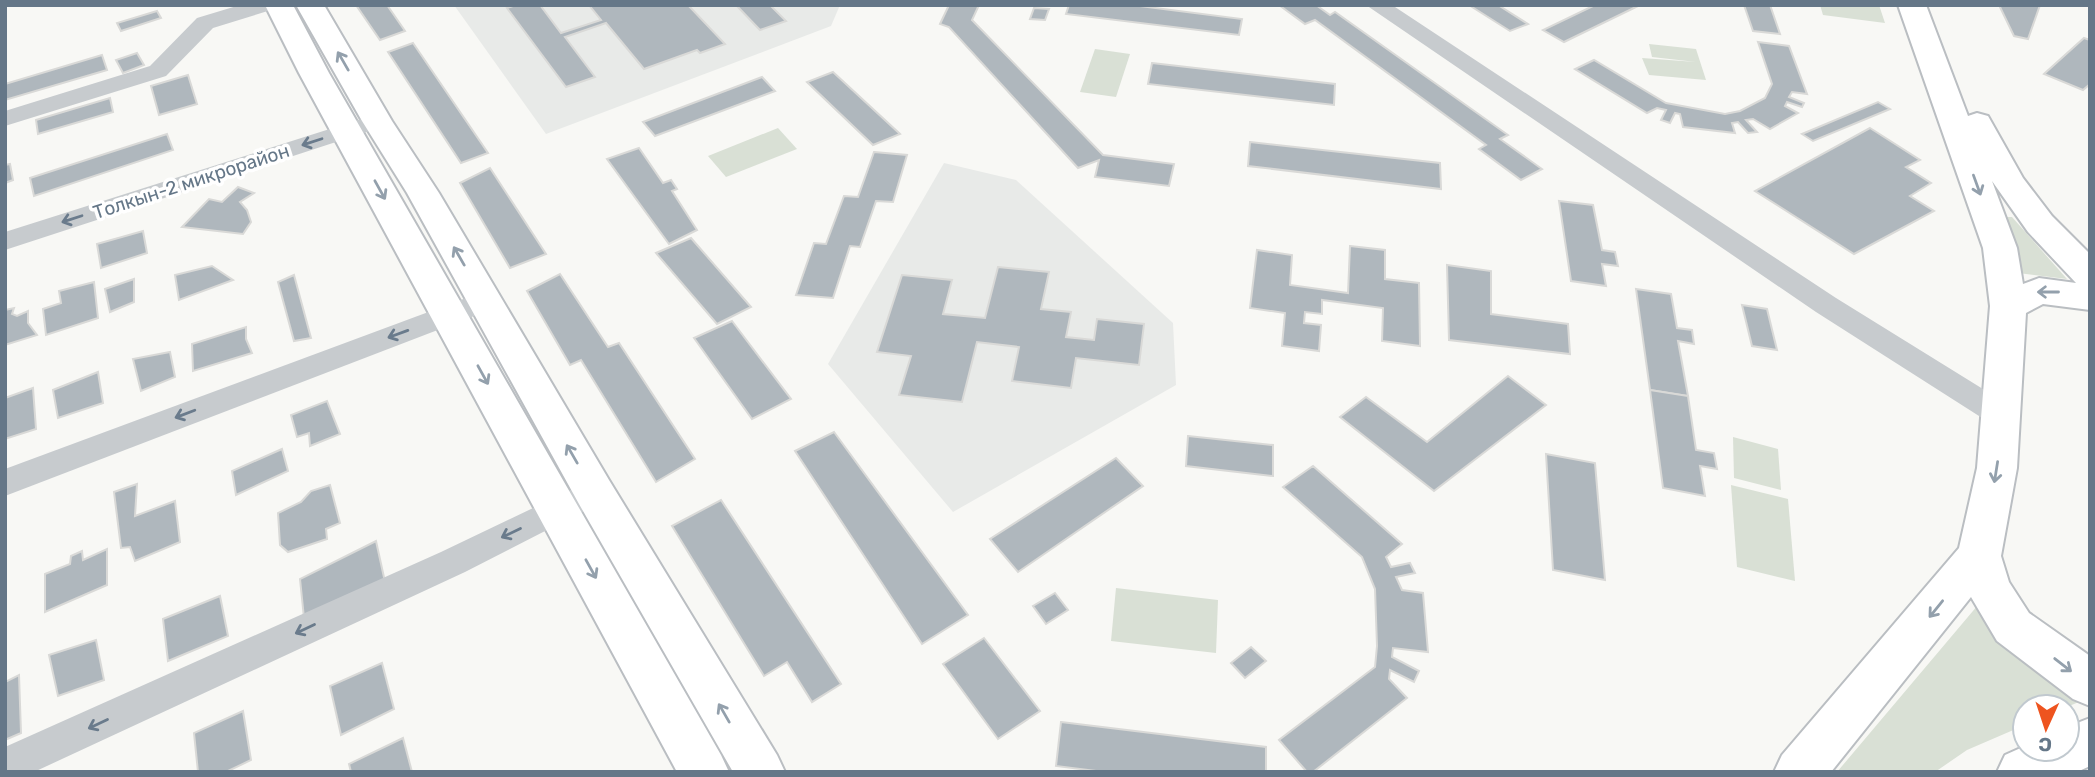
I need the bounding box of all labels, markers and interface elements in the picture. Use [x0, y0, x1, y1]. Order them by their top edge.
one-way arrow [336, 51, 350, 71]
one-way arrow [301, 136, 323, 149]
street label: Толкын-2 микрорайон [90, 139, 292, 224]
one-way arrow [1972, 173, 1984, 195]
one-way arrow [373, 179, 387, 199]
one-way arrow [61, 213, 83, 226]
one-way arrow [452, 247, 466, 267]
one-way arrow [2037, 285, 2060, 299]
one-way arrow [387, 328, 409, 341]
one-way arrow [476, 364, 490, 384]
one-way arrow [174, 408, 196, 421]
one-way arrow [565, 444, 579, 464]
one-way arrow [1989, 460, 2002, 483]
one-way arrow [501, 527, 522, 541]
one-way arrow [584, 559, 598, 579]
one-way arrow [1928, 599, 1943, 617]
one-way arrow [294, 624, 315, 637]
one-way arrow [2053, 657, 2071, 672]
north arrow [2011, 693, 2081, 763]
one-way arrow [717, 704, 731, 724]
one-way arrow [88, 718, 109, 731]
text: С [2038, 733, 2052, 756]

